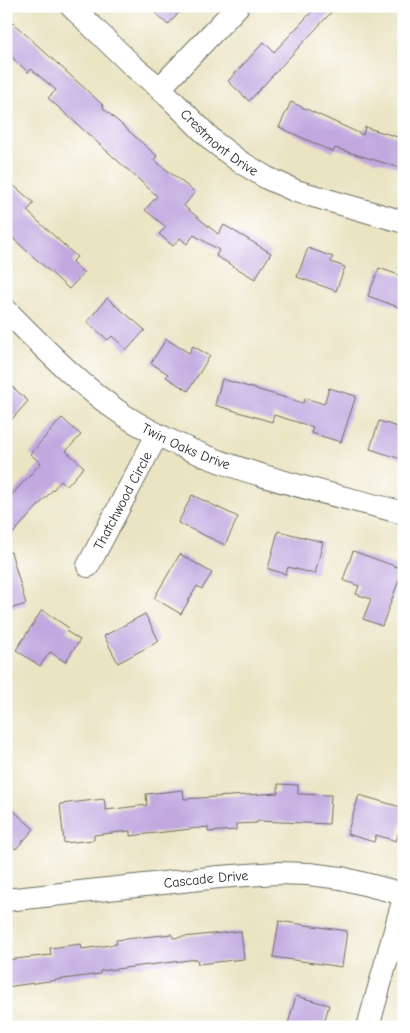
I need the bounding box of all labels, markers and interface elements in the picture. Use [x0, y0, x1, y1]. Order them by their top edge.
street label: Crestmont Drive [177, 105, 262, 179]
street label: Twin Oaks Drive [139, 419, 233, 473]
street label: Thatchwood Circle [90, 448, 155, 553]
street label: Cascade Drive [163, 867, 249, 891]

